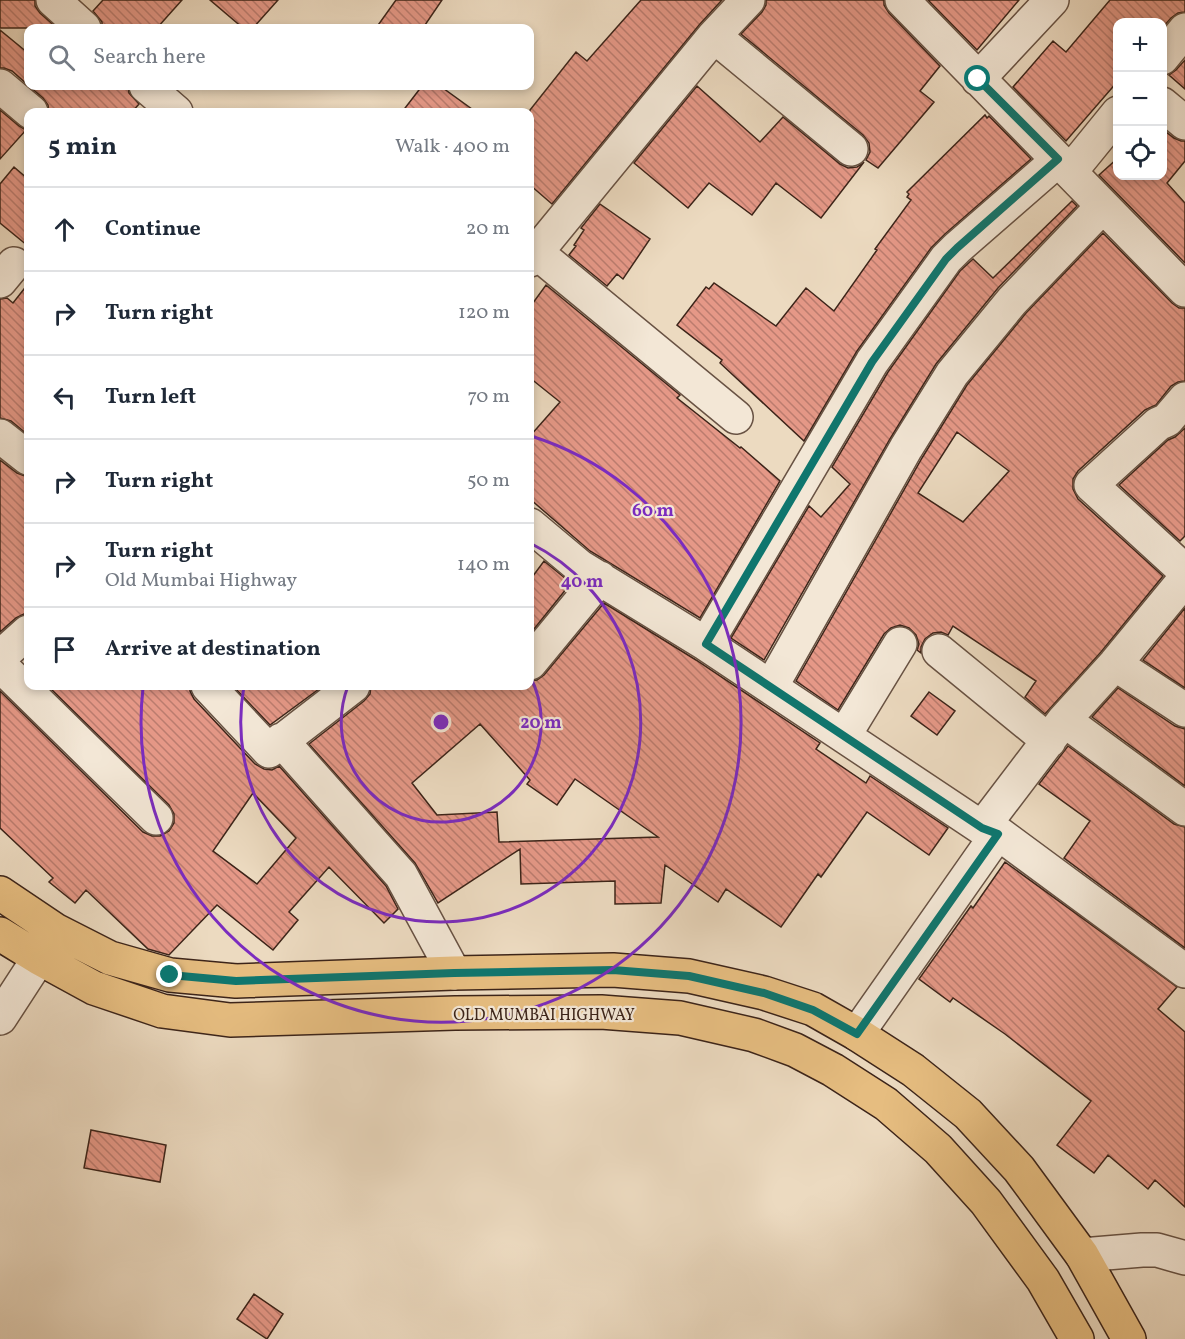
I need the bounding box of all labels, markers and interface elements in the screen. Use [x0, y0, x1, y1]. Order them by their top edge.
map controls [1113, 18, 1167, 180]
button: + [1113, 18, 1167, 72]
search box [24, 24, 534, 90]
icon: search [45, 41, 78, 74]
text: Search here [93, 42, 206, 73]
route start [964, 65, 990, 91]
button: − [1113, 72, 1167, 126]
button: locate [1113, 126, 1167, 180]
text: 5 min [48, 129, 117, 165]
text: Walk · 400 m [395, 133, 510, 161]
icon: ahead [48, 213, 81, 246]
text: Continue [105, 214, 201, 245]
text: 20 m [466, 215, 510, 243]
icon: right [48, 297, 81, 330]
text: Turn right [105, 298, 213, 329]
text: 120 m [458, 299, 510, 327]
icon: left [48, 381, 81, 414]
text: Turn left [105, 382, 196, 413]
text: 70 m [467, 383, 510, 411]
icon: right [48, 465, 81, 498]
text: Turn right [105, 466, 213, 497]
text: 50 m [467, 467, 510, 495]
text: 60 m [632, 499, 674, 524]
text: Turn right [105, 536, 213, 567]
icon: right [48, 549, 81, 582]
text: 140 m [457, 551, 510, 579]
text: Old Mumbai Highway [105, 567, 297, 595]
text: 40 m [561, 570, 603, 595]
icon: arrive [48, 633, 81, 666]
text: Arrive at destination [105, 634, 321, 665]
text: 20 m [520, 711, 562, 736]
centre of rings [431, 712, 451, 732]
route end [156, 961, 182, 987]
street label: OLD MUMBAI HIGHWAY [453, 1005, 635, 1027]

